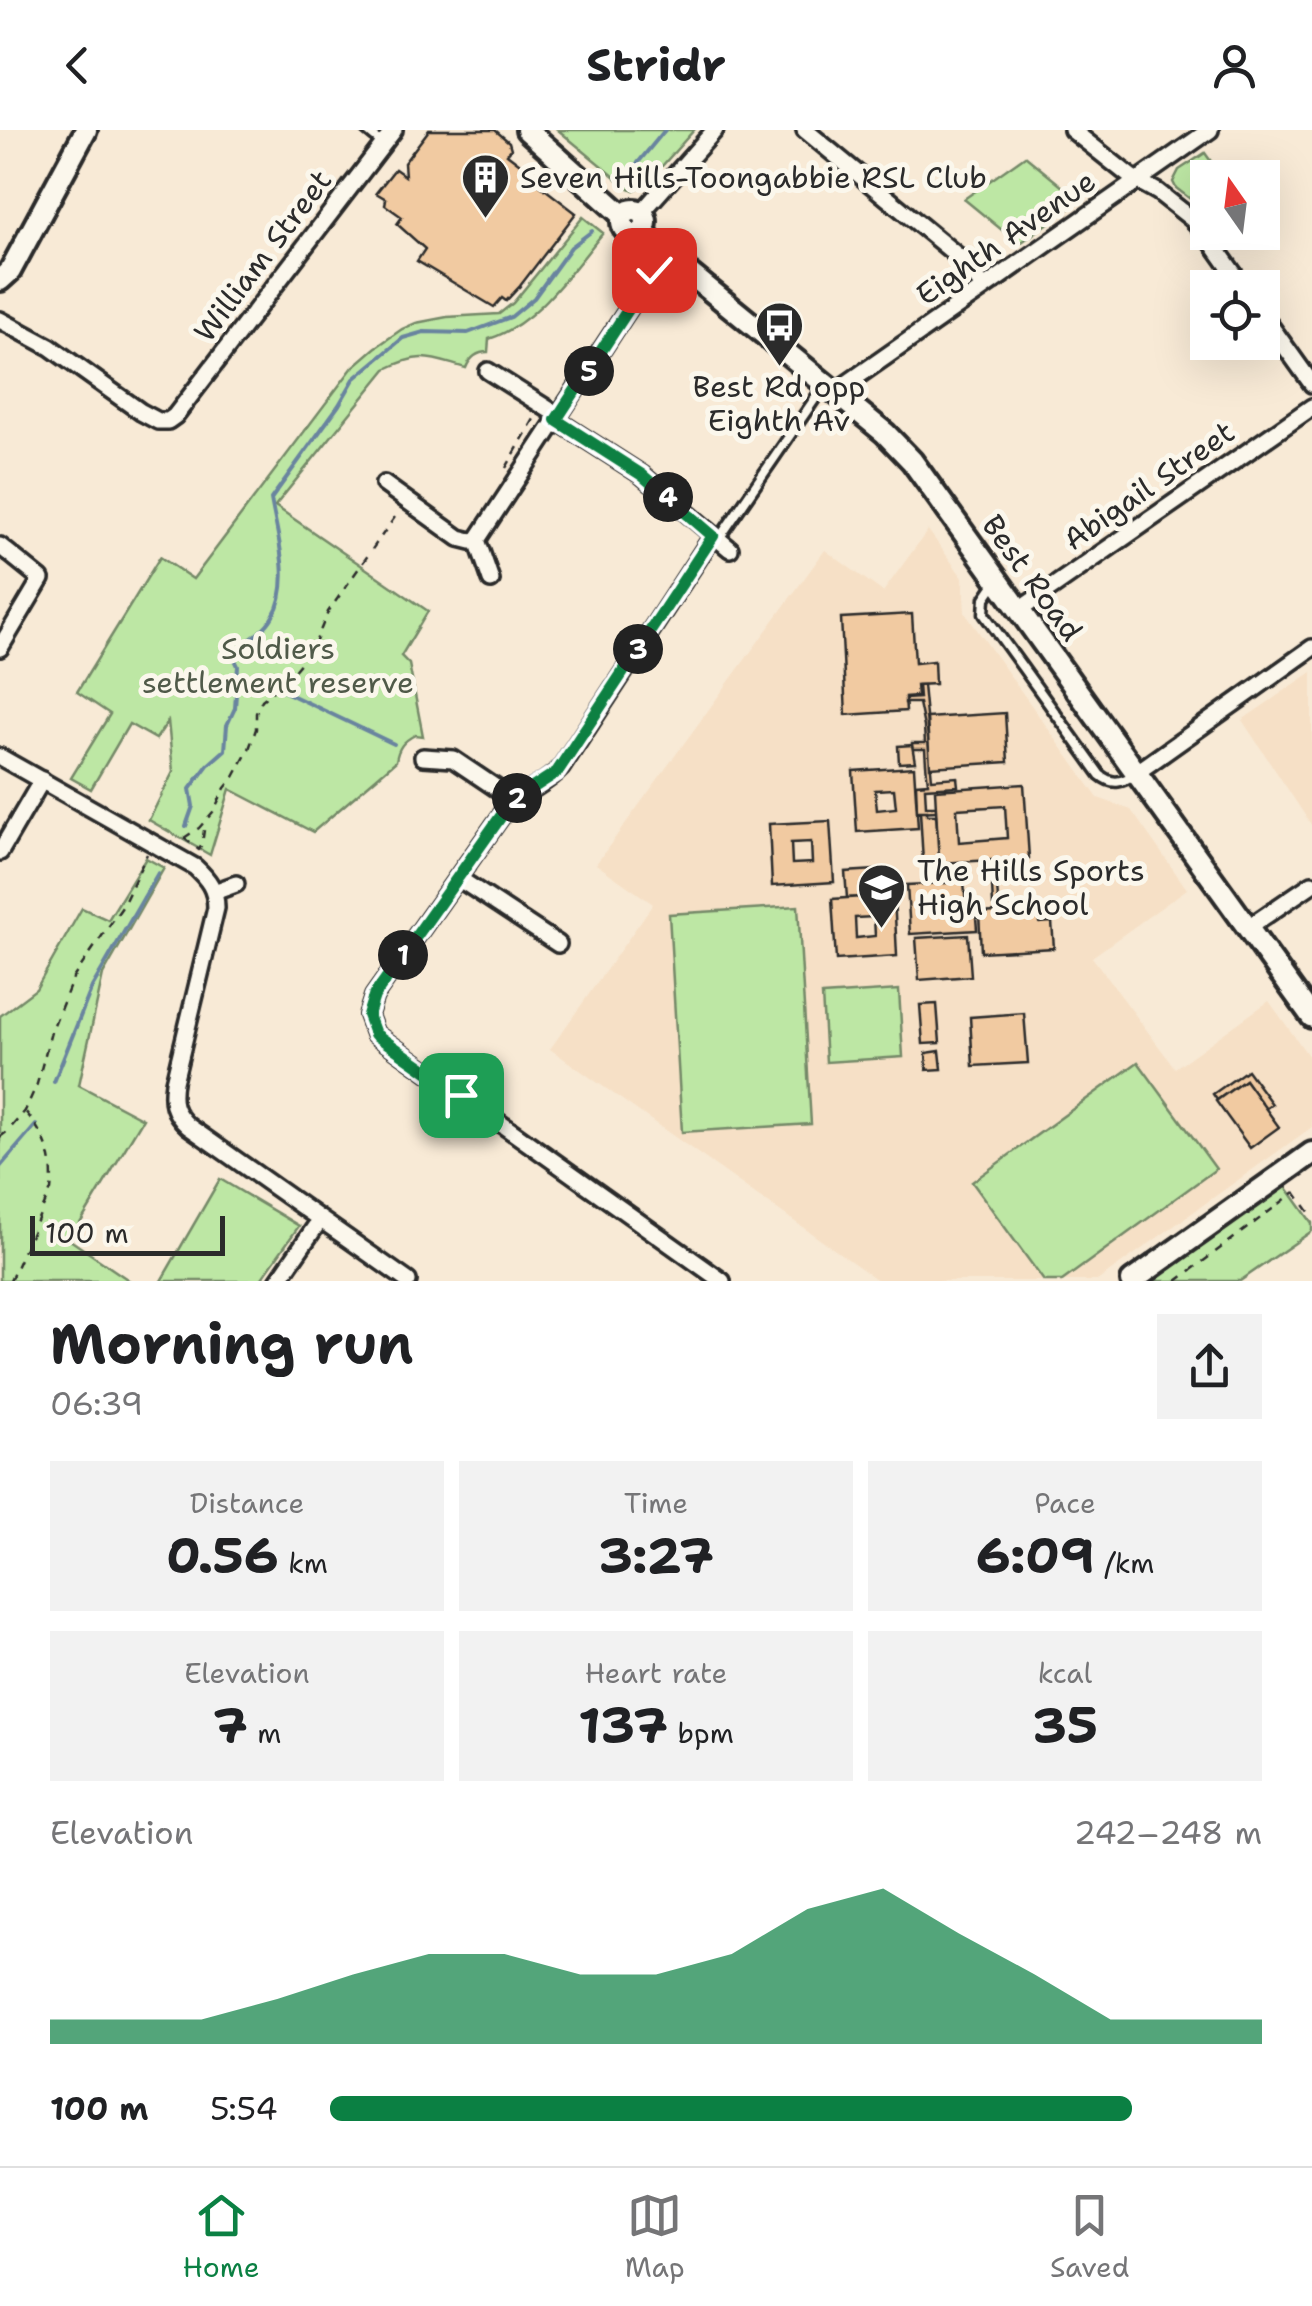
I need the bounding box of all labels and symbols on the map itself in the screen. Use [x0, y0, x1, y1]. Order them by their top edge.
building icon: Seven Hills-Toongabbie RSL Club [459, 152, 511, 220]
place label: Seven Hills-Toongabbie RSL Club [520, 157, 987, 198]
street label: Eighth Avenue [908, 160, 1104, 315]
north arrow [1190, 160, 1280, 250]
street label: William Street [184, 161, 341, 350]
pin [612, 228, 697, 313]
bus stop icon: Best Rd opp Eighth Av [753, 300, 805, 368]
pin: 5 [564, 346, 614, 396]
place label: Best Rd opp Eighth Av [693, 366, 865, 441]
street label: Abigail Street [1055, 411, 1242, 560]
pin: 4 [643, 472, 693, 522]
street label: Best Road [973, 506, 1092, 649]
pin: 3 [613, 624, 663, 674]
park label: Soldiers settlement reserve [142, 628, 414, 703]
pin: 2 [492, 773, 542, 823]
place label: The Hills Sports High School [917, 850, 1145, 925]
school or university icon: The Hills Sports High School [856, 862, 908, 930]
pin: 1 [378, 930, 428, 980]
pin [419, 1053, 504, 1138]
scale bar [30, 1211, 225, 1256]

